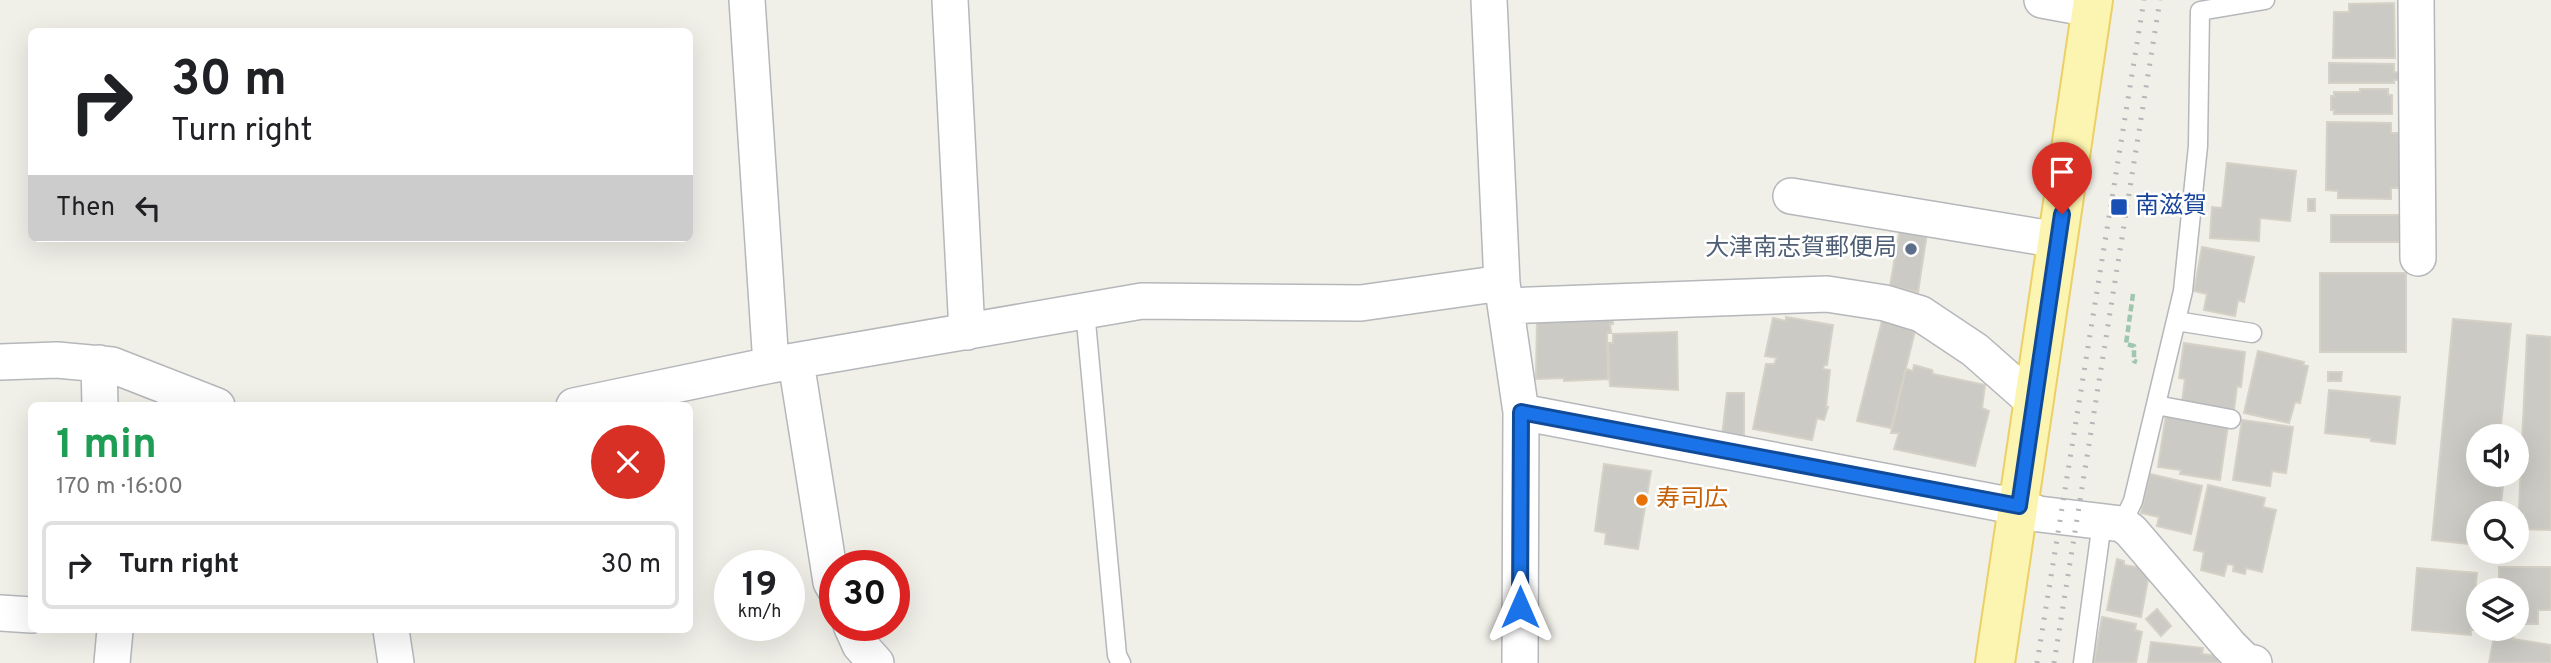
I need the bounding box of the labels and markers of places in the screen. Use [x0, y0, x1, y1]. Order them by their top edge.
pin [2032, 142, 2092, 214]
place label: 南滋賀 [2135, 192, 2207, 222]
marker: 南滋賀 [2109, 197, 2129, 217]
place label: 大津南志賀郵便局 [1705, 234, 1897, 264]
marker: 大津南志賀郵便局 [1903, 241, 1919, 257]
place label: 寿司広 [1656, 485, 1728, 515]
marker: 寿司広 [1634, 492, 1650, 508]

